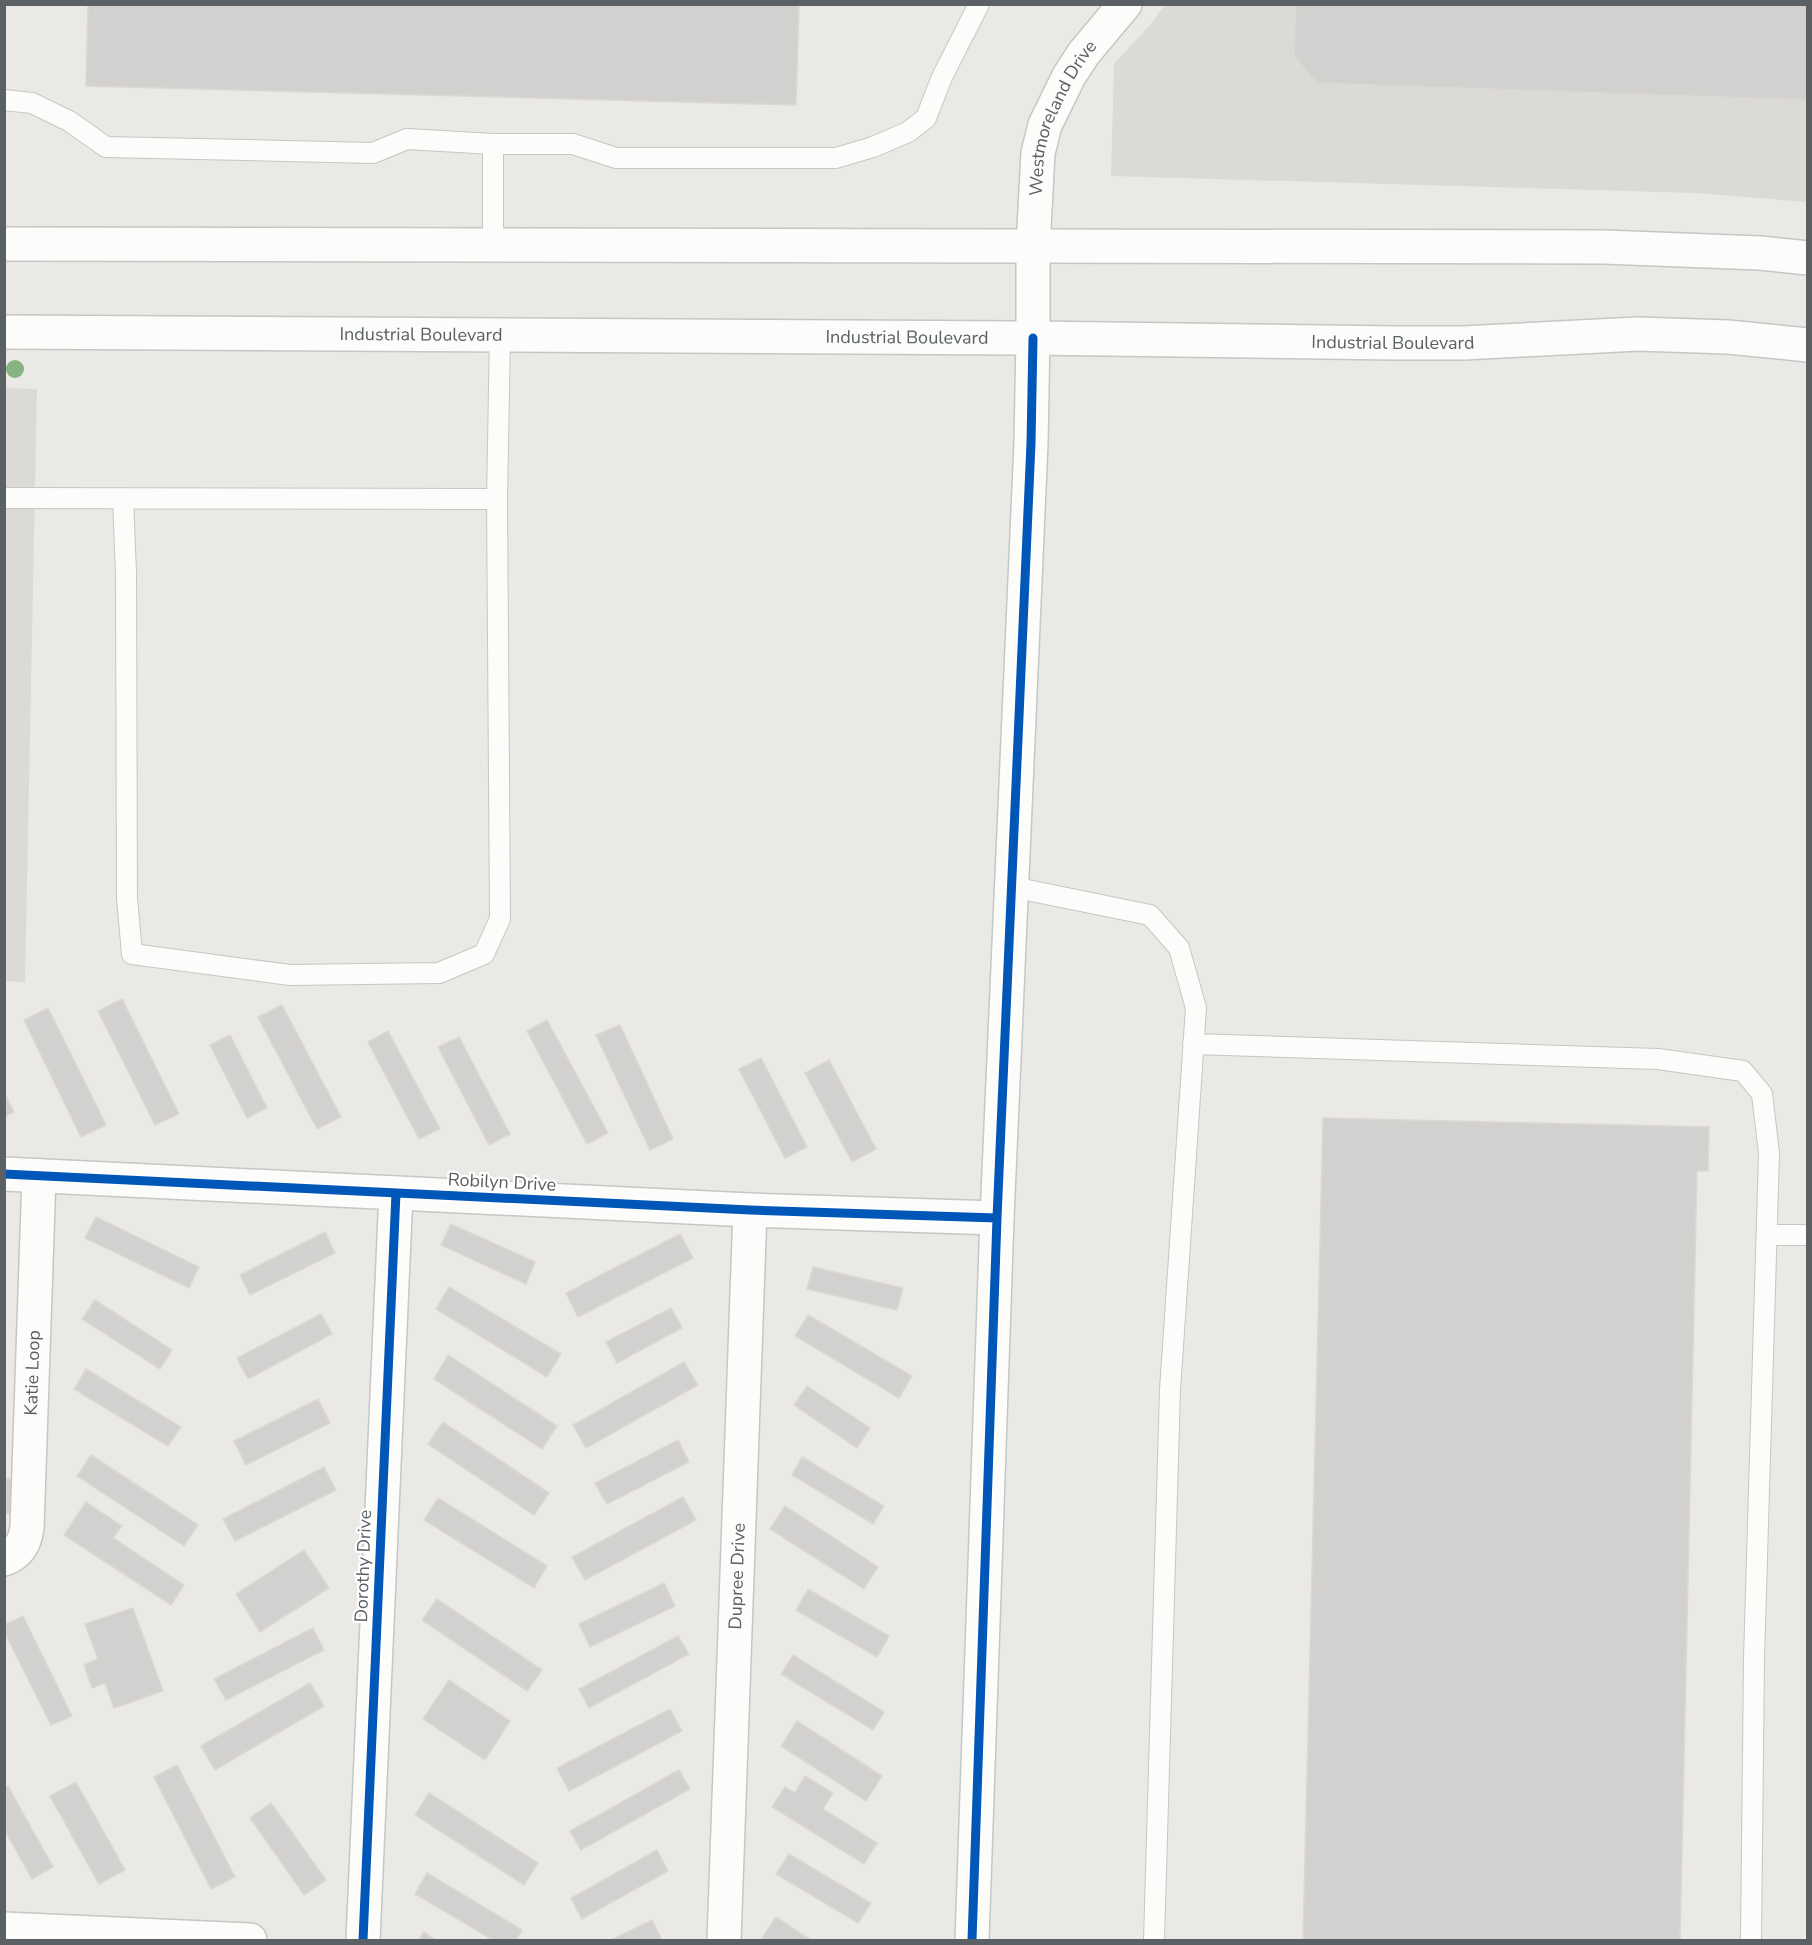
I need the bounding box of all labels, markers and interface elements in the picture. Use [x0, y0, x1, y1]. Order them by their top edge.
street label: Westmoreland Drive [1024, 35, 1102, 196]
street label: Industrial Boulevard [339, 322, 503, 347]
street label: Industrial Boulevard [825, 325, 989, 350]
street label: Industrial Boulevard [1311, 330, 1475, 355]
street label: Robilyn Drive [447, 1167, 557, 1197]
street label: Katie Loop [19, 1330, 46, 1416]
street label: Dorothy Drive [349, 1509, 377, 1623]
street label: Dupree Drive [723, 1522, 751, 1630]

